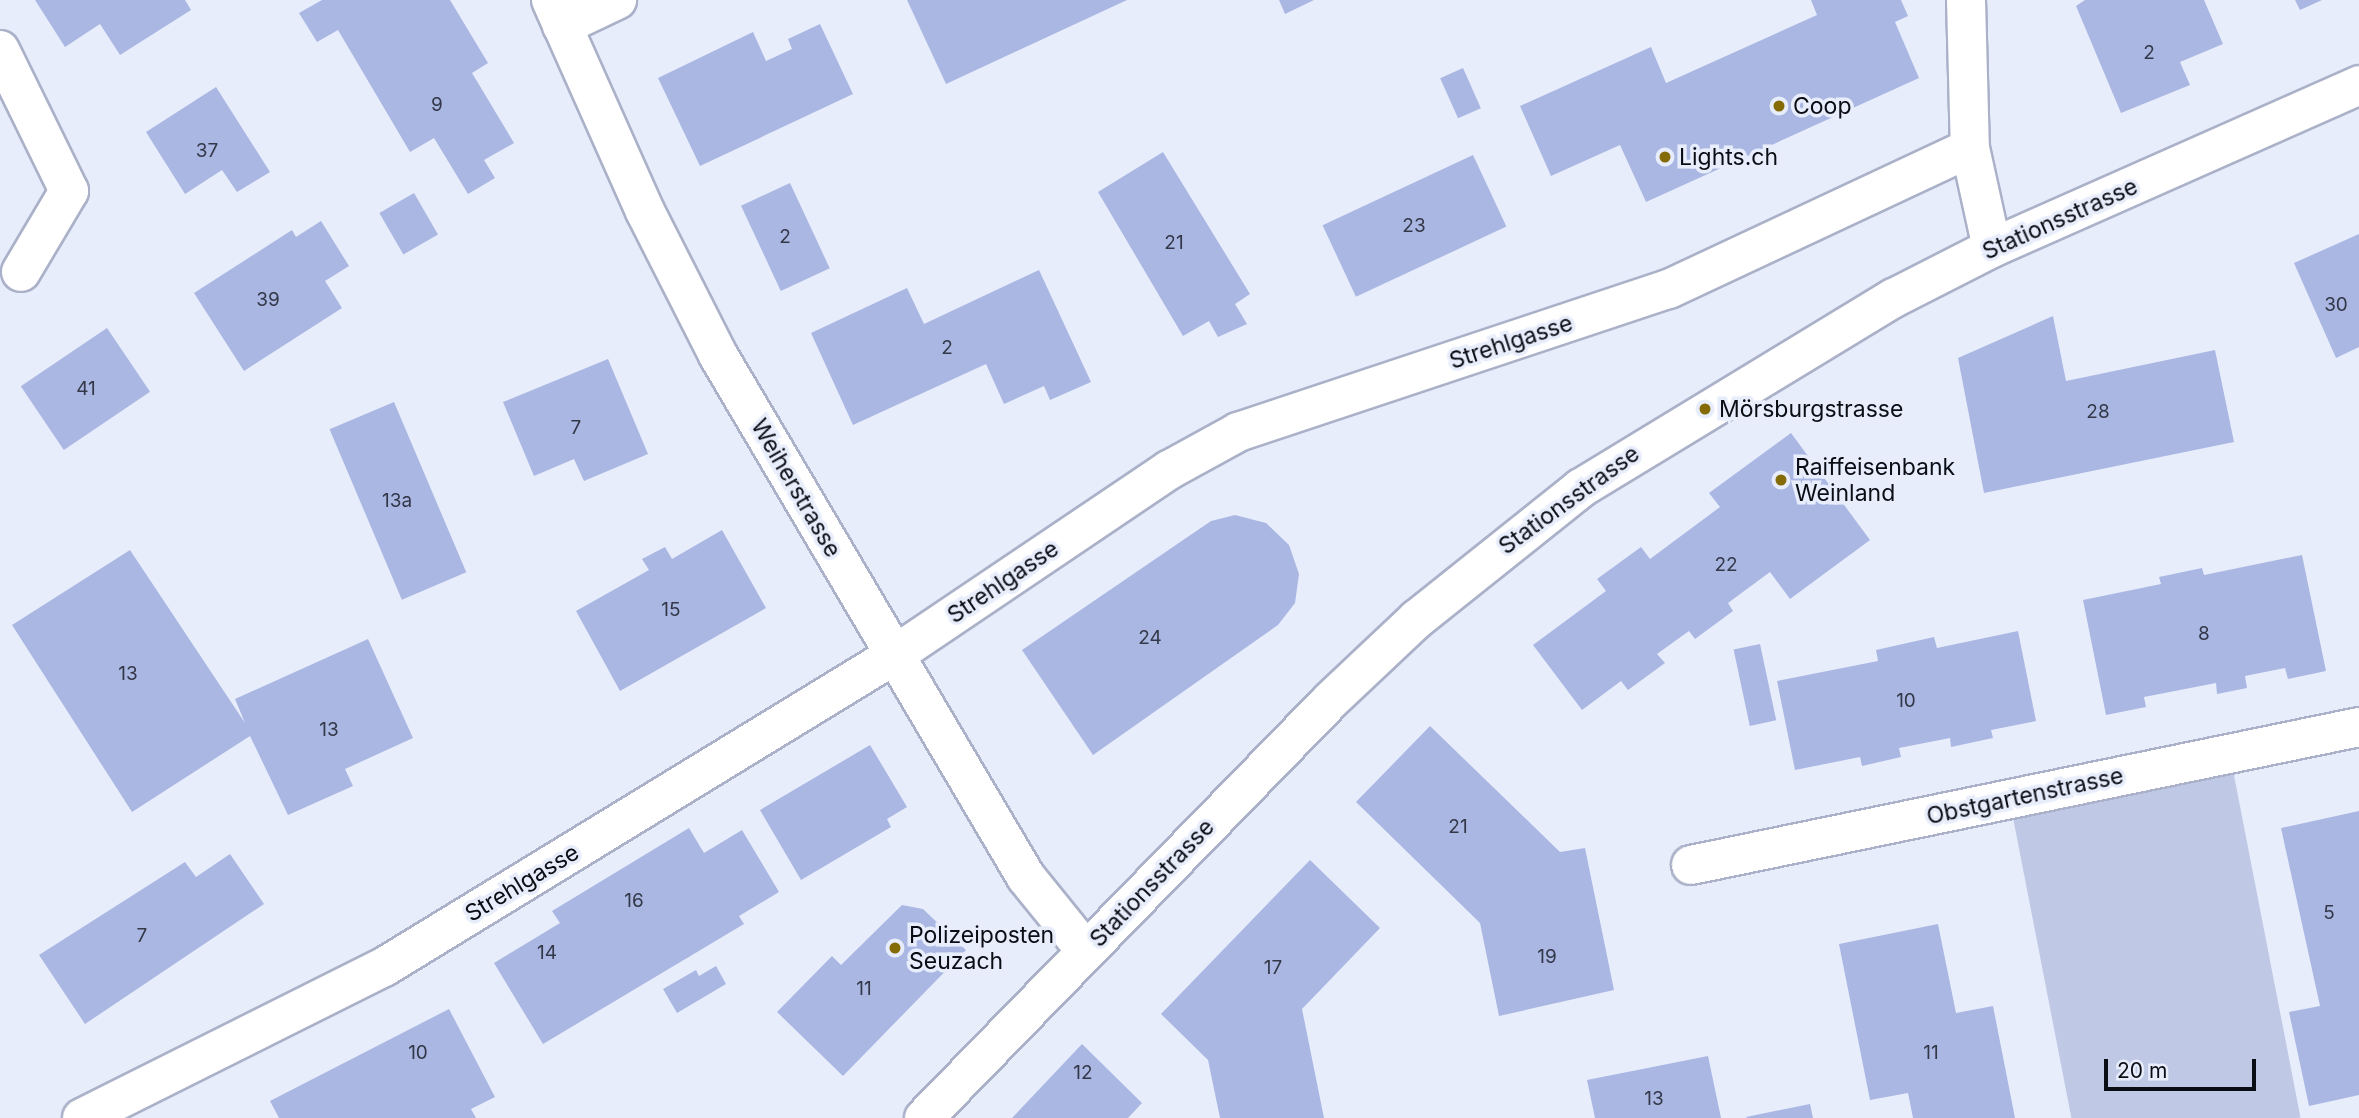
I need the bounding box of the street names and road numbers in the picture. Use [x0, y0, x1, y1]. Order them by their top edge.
street label: Stationsstrasse [1978, 172, 2142, 266]
street label: Strehlgasse [1446, 309, 1576, 375]
street label: Weiherstrasse [745, 414, 847, 562]
street label: Stationsstrasse [1493, 440, 1645, 560]
street label: Strehlgasse [942, 535, 1064, 629]
street label: Obstgartenstrasse [1924, 762, 2126, 830]
street label: Stationsstrasse [1084, 813, 1220, 953]
street label: Strehlgasse [460, 838, 584, 928]

